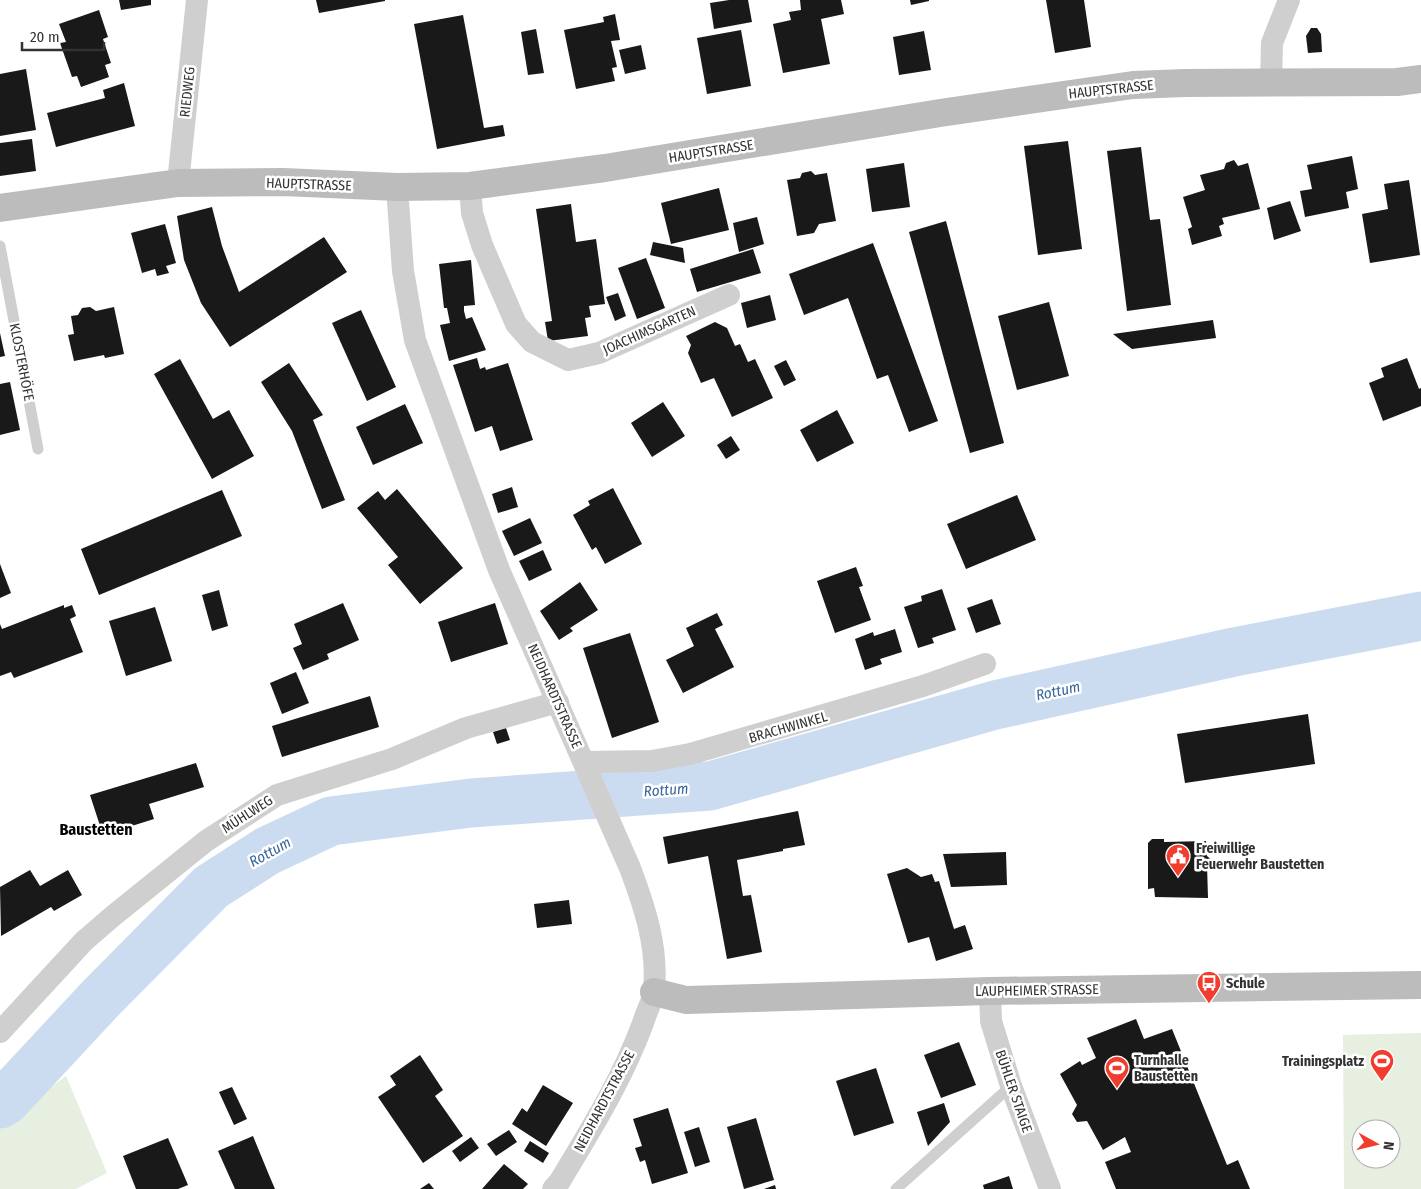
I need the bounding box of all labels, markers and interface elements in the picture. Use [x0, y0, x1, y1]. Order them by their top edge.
scale bar [22, 20, 105, 52]
text: 20 m [30, 28, 60, 46]
street label: RIEDWEG [176, 66, 199, 118]
street label: HAUPTSTRASSE [1068, 77, 1155, 102]
street label: HAUPTSTRASSE [667, 136, 755, 167]
street label: HAUPTSTRASSE [266, 175, 352, 195]
street label: JOACHIMSGARTEN [600, 302, 698, 359]
street label: KLOSTERHÖFE [6, 321, 38, 403]
street label: NEIDHARDTSTRASSE [524, 641, 585, 751]
water label: Rottum [1034, 678, 1082, 704]
street label: BRACHWINKEL [747, 708, 829, 747]
water label: Rottum [643, 779, 689, 801]
street label: MÜHLWEG [218, 791, 276, 837]
district label: Baustetten [59, 820, 133, 839]
water label: Rottum [246, 833, 294, 871]
place label: Freiwillige Feuerwehr Baustetten [1196, 840, 1324, 873]
public building icon: Freiwillige Feuerwehr Baustetten [1165, 843, 1191, 877]
bus stop icon: Schule [1196, 970, 1222, 1004]
place label: Schule [1226, 975, 1265, 992]
street label: LAUPHEIMER STRASSE [975, 981, 1099, 1000]
street label: NEIDHARDTSTRASSE [571, 1047, 639, 1155]
street label: BÜHLER STAIGE [991, 1047, 1037, 1135]
sports icon: Trainingsplatz [1369, 1048, 1395, 1082]
place label: Turnhalle Baustetten [1134, 1052, 1198, 1085]
place label: Trainingsplatz [1282, 1053, 1364, 1070]
sports icon: Turnhalle Baustetten [1104, 1055, 1130, 1089]
north arrow [1351, 1119, 1401, 1169]
text: N [1379, 1140, 1397, 1151]

